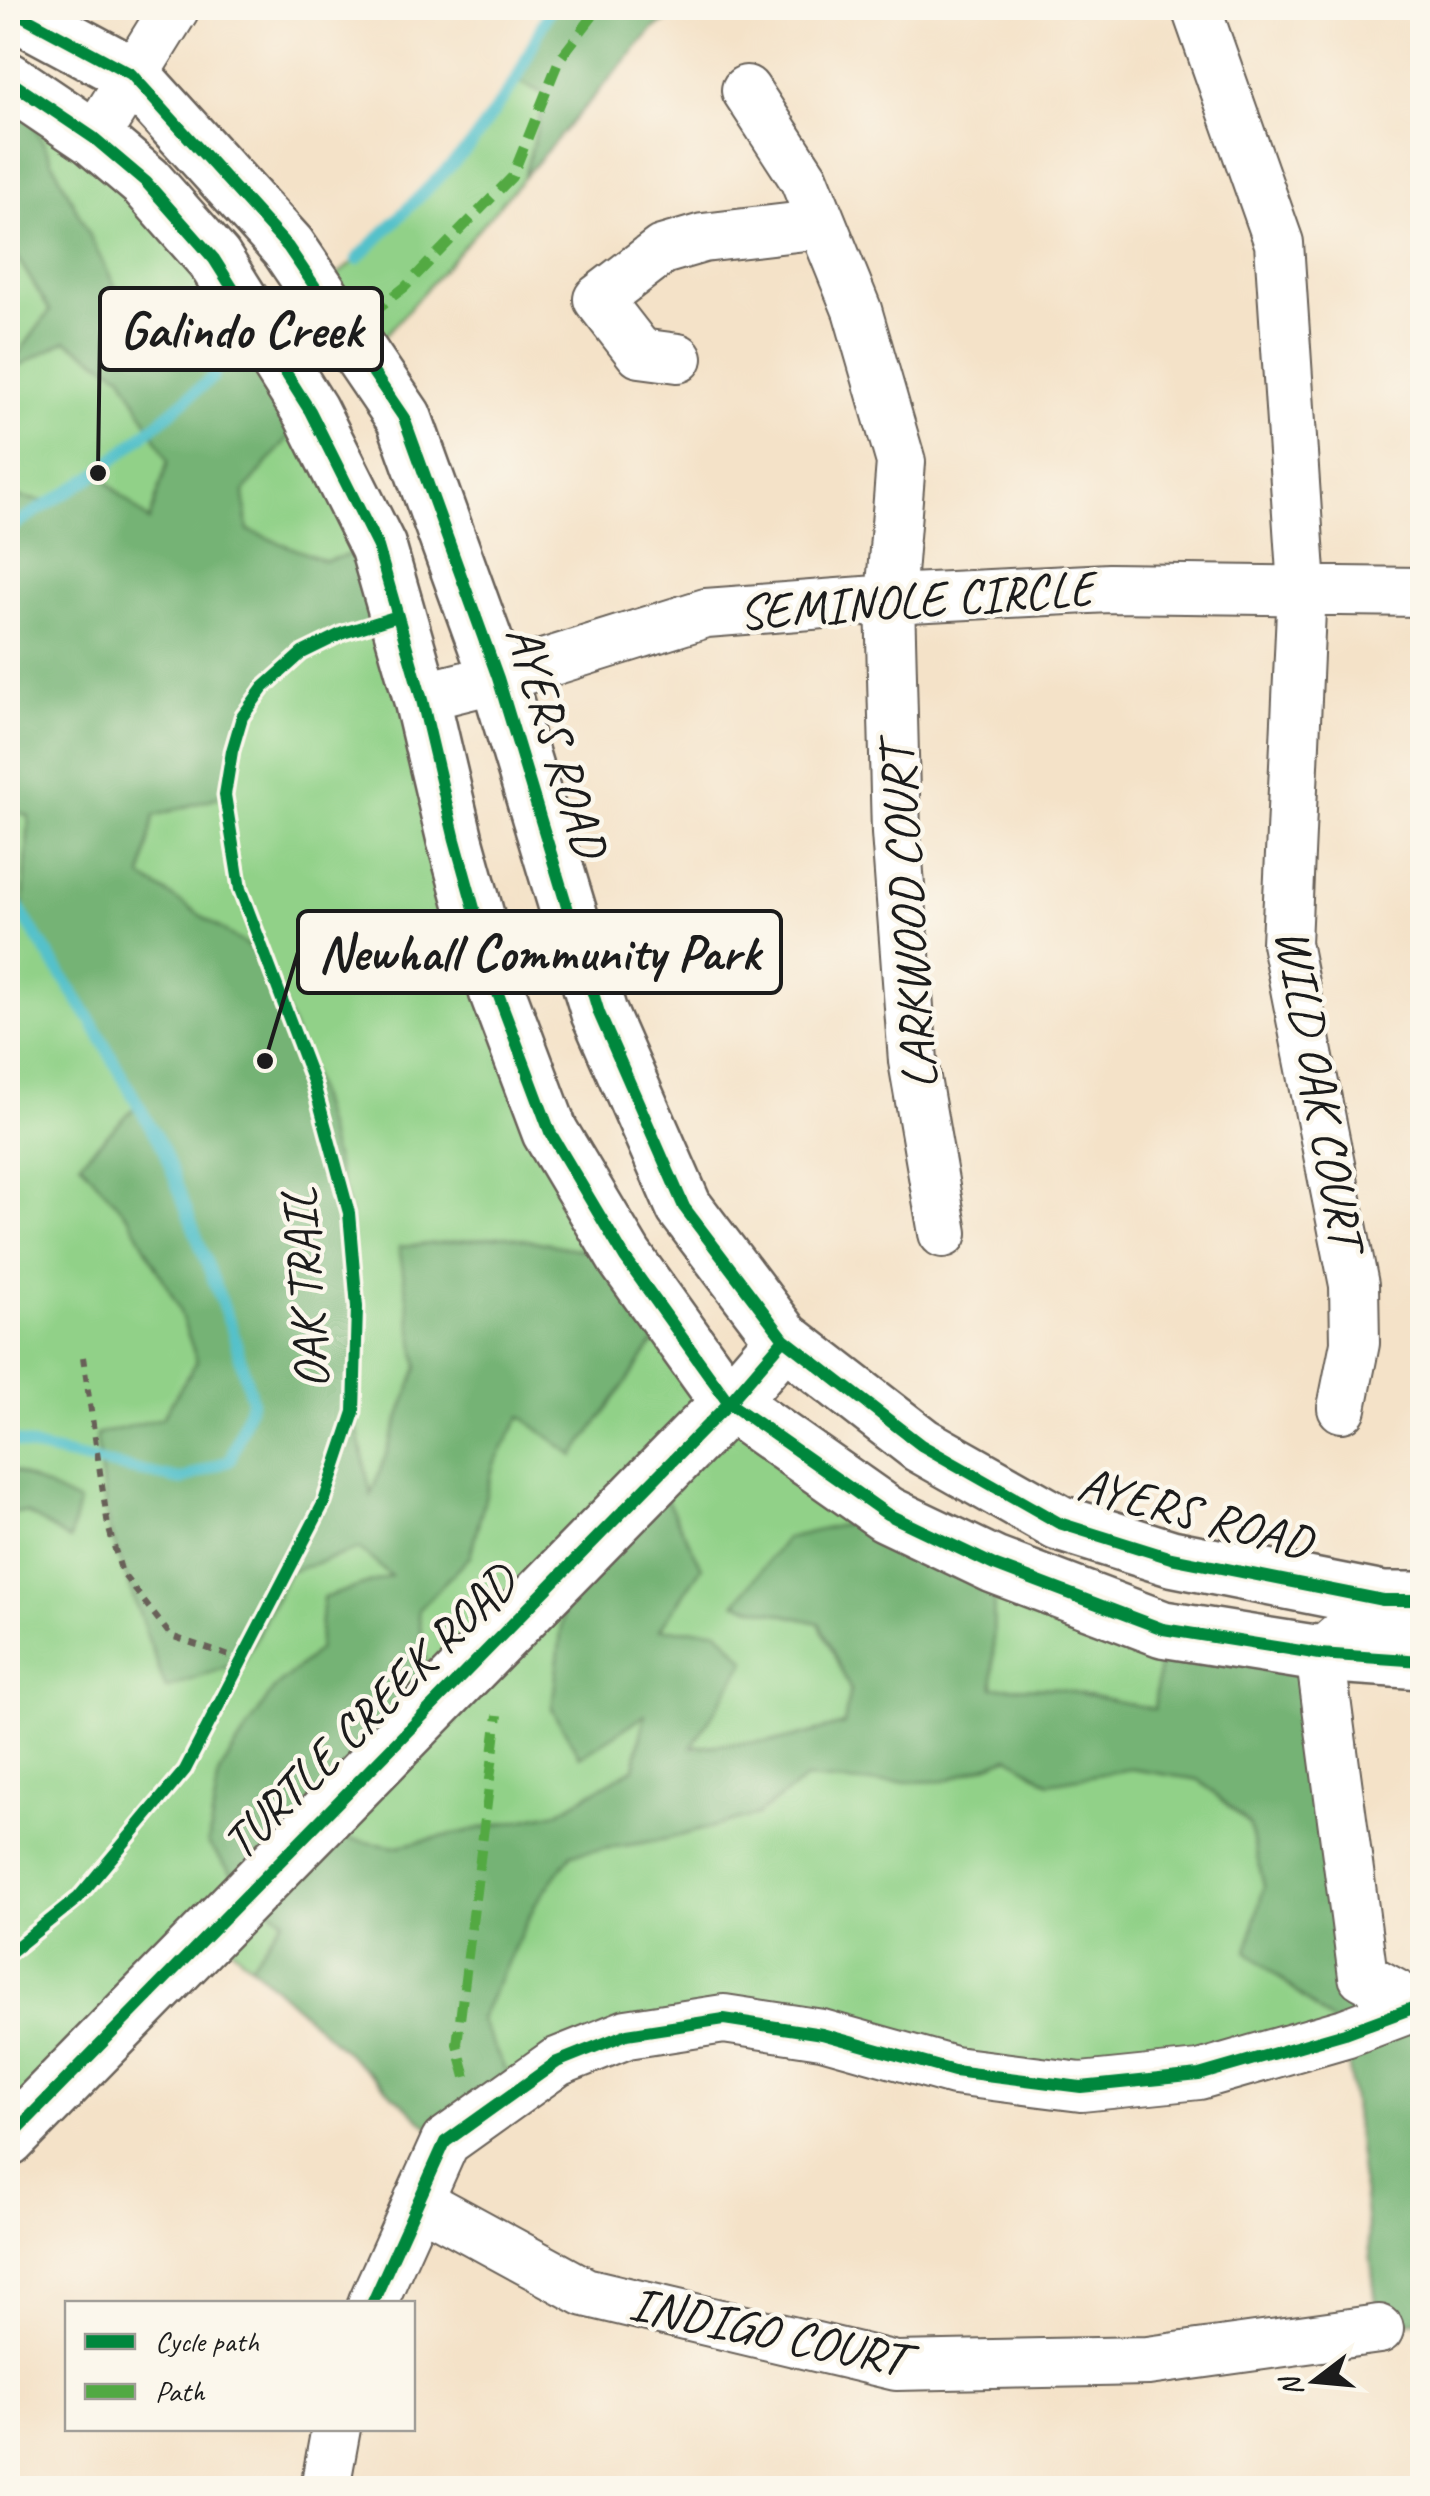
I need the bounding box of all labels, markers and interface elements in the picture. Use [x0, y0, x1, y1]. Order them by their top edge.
callout: Galindo Creek [100, 288, 382, 370]
text: Galindo Creek [120, 297, 367, 363]
street label: SEMINOLE CIRCLE [737, 556, 1101, 644]
street label: AYERS ROAD [492, 618, 623, 867]
street label: LARKWOOD COURT [864, 731, 951, 1091]
callout: Newhall Community Park [298, 911, 781, 993]
text: Newhall Community Park [318, 920, 764, 986]
street label: WILD OAK COURT [1261, 923, 1381, 1262]
street label: OAK TRAIL [266, 1185, 343, 1391]
street label: AYERS ROAD [1071, 1452, 1322, 1575]
street label: TURTLE CREEK ROAD [208, 1548, 533, 1873]
street label: INDIGO COURT [624, 2271, 924, 2394]
legend [65, 2301, 415, 2431]
text: Cycle path [155, 2322, 259, 2360]
north arrow [1265, 2331, 1365, 2431]
text: N [1271, 2370, 1311, 2401]
text: Path [155, 2372, 206, 2410]

